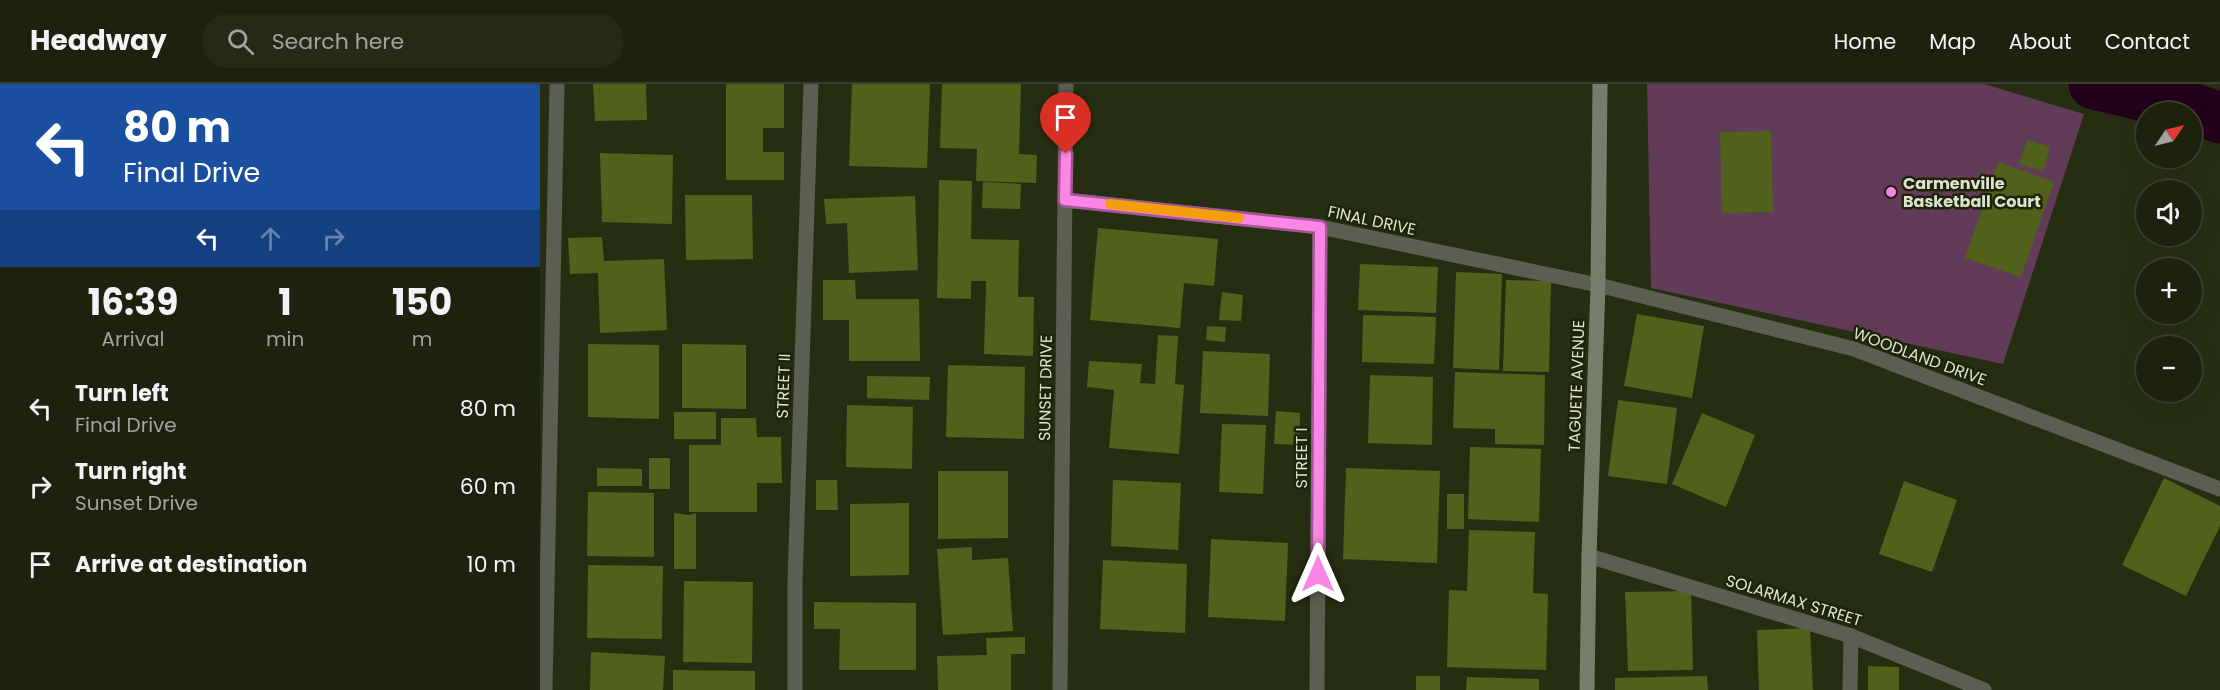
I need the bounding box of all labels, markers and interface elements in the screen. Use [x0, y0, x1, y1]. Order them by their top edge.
search box [203, 14, 623, 68]
text: Headway [30, 21, 167, 60]
icon: search [224, 25, 257, 58]
text: Search here [272, 26, 404, 57]
text: Home [1834, 27, 1896, 56]
text: Map [1929, 27, 1976, 56]
text: About [2009, 27, 2072, 56]
text: Contact [2105, 27, 2190, 56]
pin [1040, 92, 1091, 154]
text: 80 m [123, 98, 231, 157]
icon: arrive [1049, 101, 1082, 134]
north arrow [2136, 102, 2202, 168]
map controls [2136, 102, 2202, 402]
icon: left [24, 108, 102, 186]
text: Final Drive [123, 154, 260, 191]
place label: Carmenville Basketball Court [1903, 172, 2041, 213]
button: sound [2136, 180, 2202, 246]
marker: Carmenville Basketball Court [1884, 185, 1898, 199]
street label: FINAL DRIVE [1326, 200, 1418, 241]
icon: left [191, 222, 224, 255]
icon: ahead [254, 222, 287, 255]
icon: right [317, 222, 350, 255]
button: + [2136, 258, 2202, 324]
text: 16:39 [88, 277, 178, 328]
text: 1 [278, 277, 292, 328]
text: 150 [392, 277, 452, 328]
street label: TAGUETE AVENUE [1563, 320, 1590, 452]
street label: WOODLAND DRIVE [1850, 322, 1990, 391]
text: Arrival [101, 325, 164, 353]
text: min [266, 325, 304, 353]
text: m [412, 325, 432, 353]
street label: SUNSET DRIVE [1033, 335, 1058, 441]
button: − [2136, 336, 2202, 402]
street label: STREET II [771, 353, 796, 419]
text: Turn left [75, 378, 169, 409]
icon: left [24, 392, 57, 425]
text: 80 m [460, 393, 516, 424]
text: Final Drive [75, 411, 177, 439]
street label: STREET I [1290, 427, 1313, 489]
text: Turn right [75, 456, 186, 487]
icon: right [24, 470, 57, 503]
text: 60 m [460, 471, 516, 502]
text: Sunset Drive [75, 489, 198, 517]
position arrow [1286, 542, 1350, 606]
icon: arrive [24, 548, 57, 581]
text: Arrive at destination [75, 549, 307, 580]
text: 10 m [467, 549, 516, 580]
street label: SOLARMAX STREET [1723, 569, 1865, 632]

